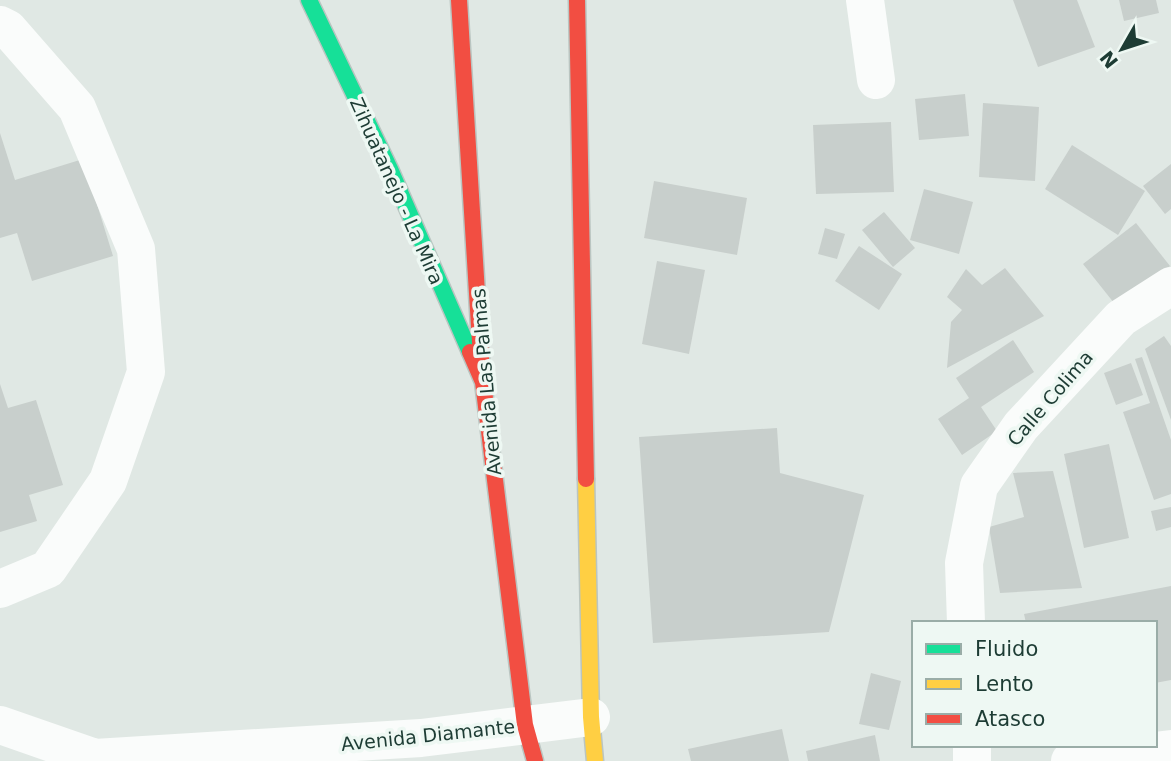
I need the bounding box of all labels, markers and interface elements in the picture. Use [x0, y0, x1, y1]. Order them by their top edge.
north arrow [1087, 14, 1157, 84]
text: N [1095, 47, 1122, 73]
street label: Zihuatanejo - La Mira [346, 94, 448, 288]
street label: Avenida Las Palmas [467, 288, 505, 476]
street label: Calle Colima [1003, 346, 1097, 450]
legend [912, 621, 1157, 747]
text: Fluido [975, 637, 1038, 661]
text: Lento [975, 672, 1034, 696]
text: Atasco [975, 707, 1045, 731]
street label: Avenida Diamante [340, 715, 516, 755]

